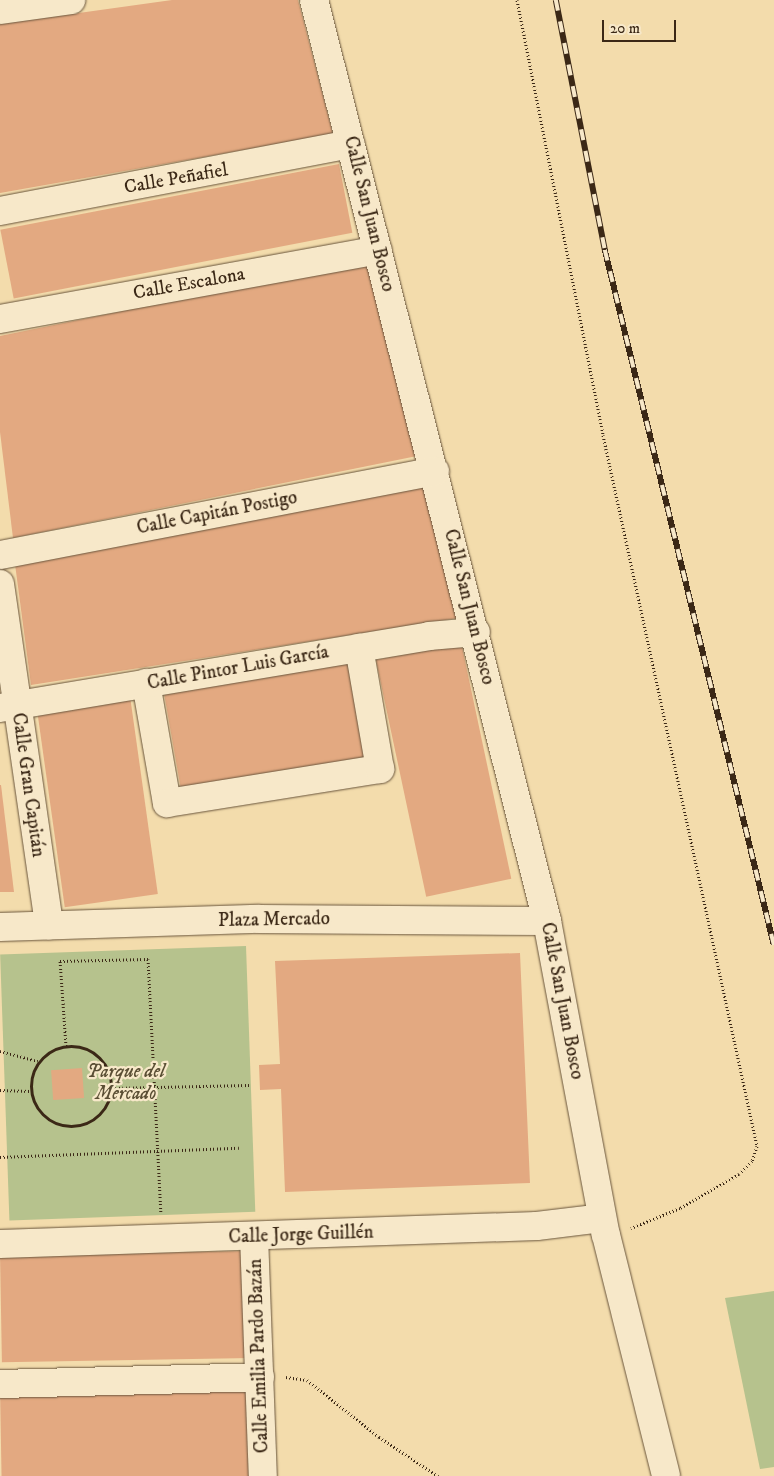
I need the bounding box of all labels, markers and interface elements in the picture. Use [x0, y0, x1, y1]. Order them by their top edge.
scale bar [604, 10, 678, 42]
text: 20 m [610, 19, 640, 38]
street label: Calle San Juan Bosco [339, 134, 399, 294]
street label: Calle Peñafiel [122, 159, 230, 199]
street label: Calle Escalona [131, 263, 247, 305]
street label: Calle Capitán Postigo [135, 486, 299, 540]
street label: Calle San Juan Bosco [439, 527, 499, 687]
street label: Calle Pintor Luis García [145, 641, 331, 695]
street label: Calle Gran Capitán [7, 711, 49, 859]
street label: Plaza Mercado [218, 908, 330, 932]
street label: Calle San Juan Bosco [536, 921, 588, 1081]
park label: Parque del Mercado [87, 1061, 165, 1105]
street label: Calle Jorge Guillén [228, 1221, 374, 1249]
street label: Calle Emilia Pardo Bazán [244, 1258, 274, 1454]

